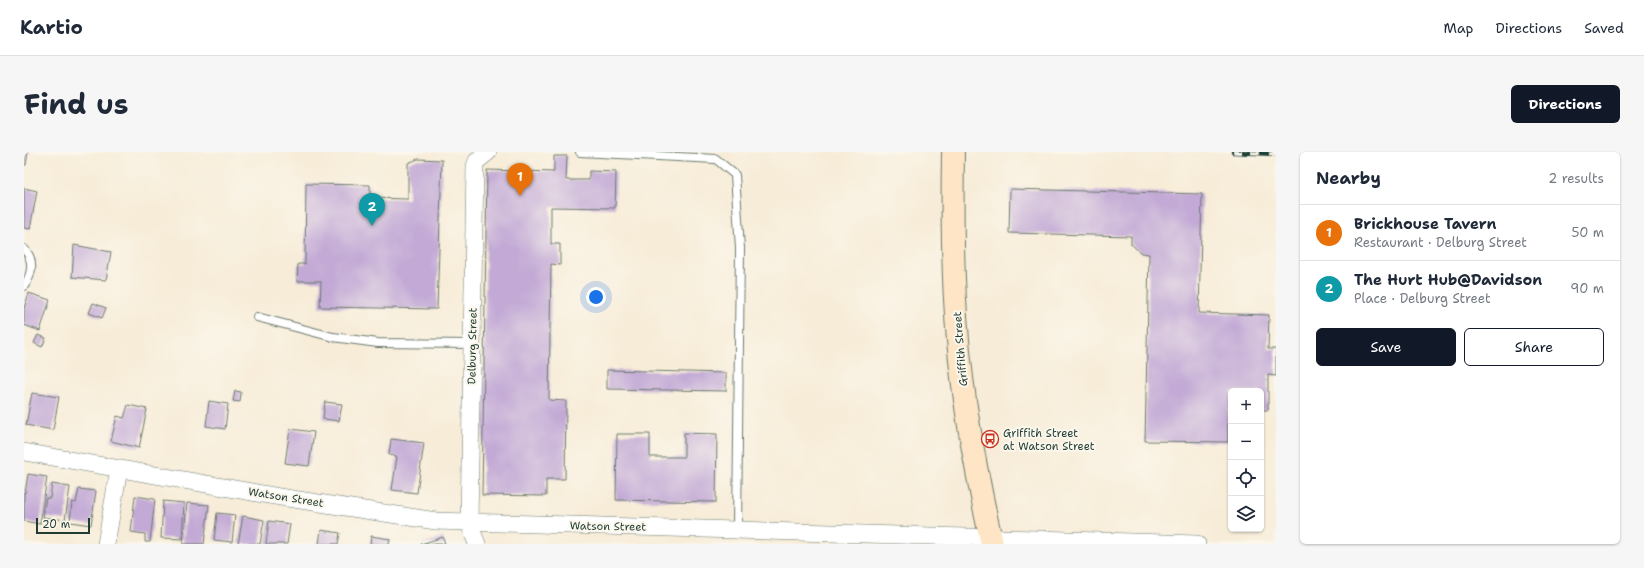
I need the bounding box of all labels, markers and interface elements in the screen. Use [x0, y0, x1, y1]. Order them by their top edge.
text: Kartio [20, 15, 83, 40]
text: Map [1444, 19, 1474, 37]
text: Directions [1496, 19, 1562, 37]
text: Saved [1584, 19, 1624, 37]
text: Find us [24, 85, 129, 123]
button: Directions [1511, 85, 1620, 123]
pin: 1 [507, 163, 533, 196]
text: Nearby [1316, 167, 1381, 189]
text: 2 results [1548, 170, 1604, 187]
pin: 2 [359, 193, 385, 226]
text: Brickhouse Tavern [1354, 214, 1497, 234]
text: 1 [1326, 224, 1332, 241]
text: 50 m [1571, 224, 1604, 241]
text: Restaurant · Delburg Street [1354, 234, 1527, 251]
text: The Hurt Hub@Davidson [1354, 270, 1542, 290]
text: 2 [1324, 280, 1334, 297]
text: 90 m [1570, 280, 1604, 297]
your location [586, 287, 606, 307]
text: Place · Delburg Street [1354, 290, 1491, 307]
street label: Delburg Street [464, 307, 481, 385]
street label: Griffith Street [950, 311, 971, 387]
button: Save [1316, 328, 1456, 366]
button: Share [1464, 328, 1604, 366]
map controls [1228, 388, 1264, 532]
button: + [1228, 388, 1264, 424]
button: − [1228, 424, 1264, 460]
place label: Griffith Street at Watson Street [1003, 426, 1095, 454]
bus stop icon: Griffith Street at Watson Street [980, 429, 1000, 449]
button: locate [1228, 460, 1264, 496]
street label: Watson Street [247, 484, 325, 511]
button: layers [1228, 496, 1264, 532]
scale bar [36, 516, 90, 535]
text: 20 m [42, 517, 70, 532]
street label: Watson Street [570, 518, 646, 535]

